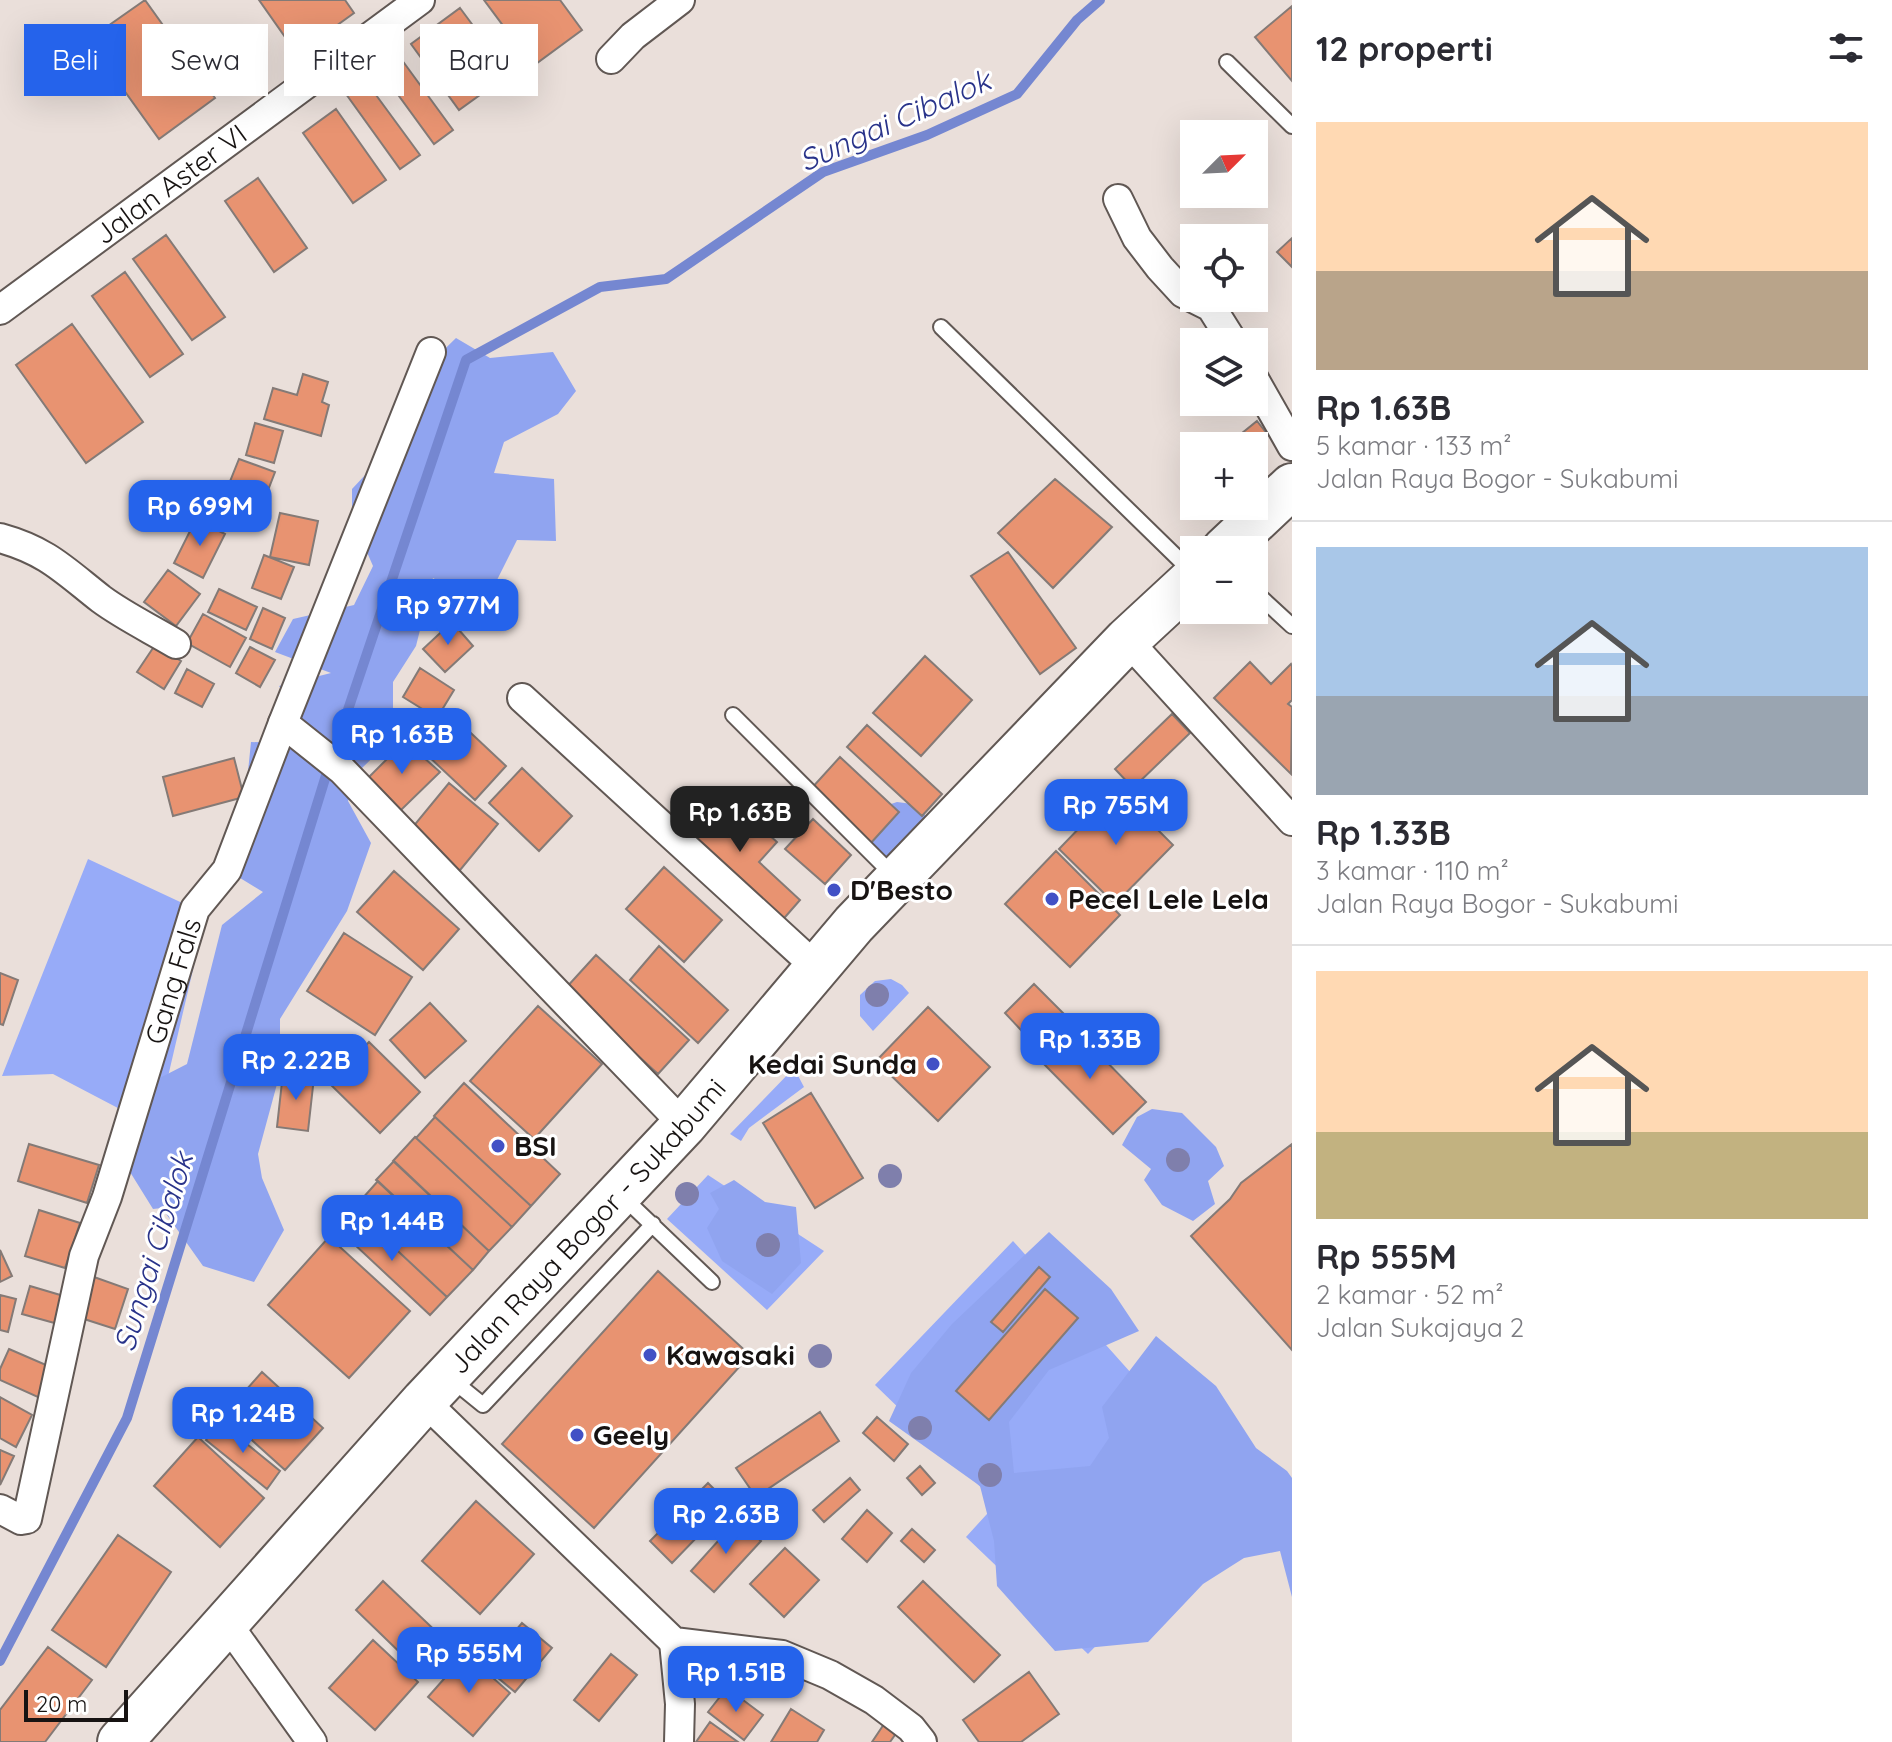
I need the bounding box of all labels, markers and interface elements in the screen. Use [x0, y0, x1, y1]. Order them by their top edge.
chip: Beli [24, 24, 126, 96]
chip: Sewa [142, 24, 268, 96]
chip: Filter [284, 24, 404, 96]
chip: Baru [420, 24, 538, 96]
icon: filters [1824, 26, 1868, 70]
text: 12 properti [1316, 27, 1493, 70]
water label: Sungai Cibalok [793, 60, 999, 179]
street label: Jalan Aster VI [87, 116, 253, 251]
north arrow [1180, 120, 1268, 208]
map controls [1180, 120, 1268, 624]
icon: home [1520, 174, 1664, 318]
button: locate [1180, 224, 1268, 312]
button: layers [1180, 328, 1268, 416]
text: Rp 1.63B [1316, 386, 1451, 429]
text: 5 kamar · 133 m² [1316, 429, 1512, 462]
button: + [1180, 432, 1268, 520]
text: Jalan Raya Bogor - Sukabumi [1316, 462, 1679, 495]
pin: Rp 699M [126, 480, 274, 548]
text: Rp 699M [147, 489, 253, 522]
button: − [1180, 536, 1268, 624]
pin: Rp 977M [374, 579, 522, 647]
text: Rp 977M [395, 588, 501, 621]
icon: home [1520, 599, 1664, 743]
pin: Rp 1.63B [319, 708, 485, 776]
text: Rp 1.63B [350, 717, 454, 750]
pin: Rp 755M [1042, 779, 1190, 847]
pin: Rp 1.63B [657, 786, 823, 854]
text: Rp 755M [1063, 788, 1170, 821]
text: Rp 1.63B [688, 795, 792, 828]
text: Rp 1.33B [1316, 811, 1451, 854]
text: 3 kamar · 110 m² [1316, 854, 1509, 887]
place label: D'Besto [850, 872, 953, 907]
marker: D'Besto [825, 881, 843, 899]
place label: Pecel Lele Lela [1068, 881, 1269, 916]
text: Jalan Raya Bogor - Sukabumi [1316, 887, 1679, 920]
marker: Pecel Lele Lela [1043, 890, 1061, 908]
street label: Gang Fals [137, 914, 208, 1048]
pin: Rp 1.33B [1007, 1013, 1173, 1081]
text: Rp 1.33B [1038, 1022, 1142, 1055]
icon: home [1520, 1023, 1664, 1167]
pin: Rp 2.22B [213, 1034, 379, 1102]
text: Rp 2.22B [241, 1043, 351, 1076]
place label: Kedai Sunda [748, 1046, 917, 1081]
marker: Kedai Sunda [924, 1055, 942, 1073]
street label: Jalan Raya Bogor - Sukabumi [441, 1071, 733, 1381]
place label: BSI [514, 1128, 557, 1163]
marker: BSI [489, 1137, 507, 1155]
water label: Sungai Cibalok [105, 1145, 202, 1356]
pin: Rp 1.44B [309, 1195, 475, 1263]
text: Rp 1.44B [340, 1204, 444, 1237]
text: Rp 555M [1316, 1235, 1457, 1278]
text: 2 kamar · 52 m² [1316, 1278, 1503, 1311]
text: Jalan Sukajaya 2 [1316, 1311, 1524, 1344]
place label: Kawasaki [666, 1337, 795, 1372]
marker: Kawasaki [641, 1346, 659, 1364]
pin: Rp 1.24B [160, 1387, 326, 1455]
text: Rp 1.24B [190, 1396, 296, 1429]
place label: Geely [593, 1417, 669, 1452]
marker: Geely [568, 1426, 586, 1444]
pin: Rp 2.63B [643, 1488, 809, 1556]
text: Rp 2.63B [672, 1497, 780, 1530]
pin: Rp 555M [395, 1627, 543, 1695]
text: Rp 555M [415, 1636, 523, 1669]
pin: Rp 1.51B [653, 1646, 819, 1714]
text: Rp 1.51B [686, 1655, 786, 1688]
scale bar [24, 1686, 128, 1722]
text: 20 m [36, 1690, 87, 1718]

